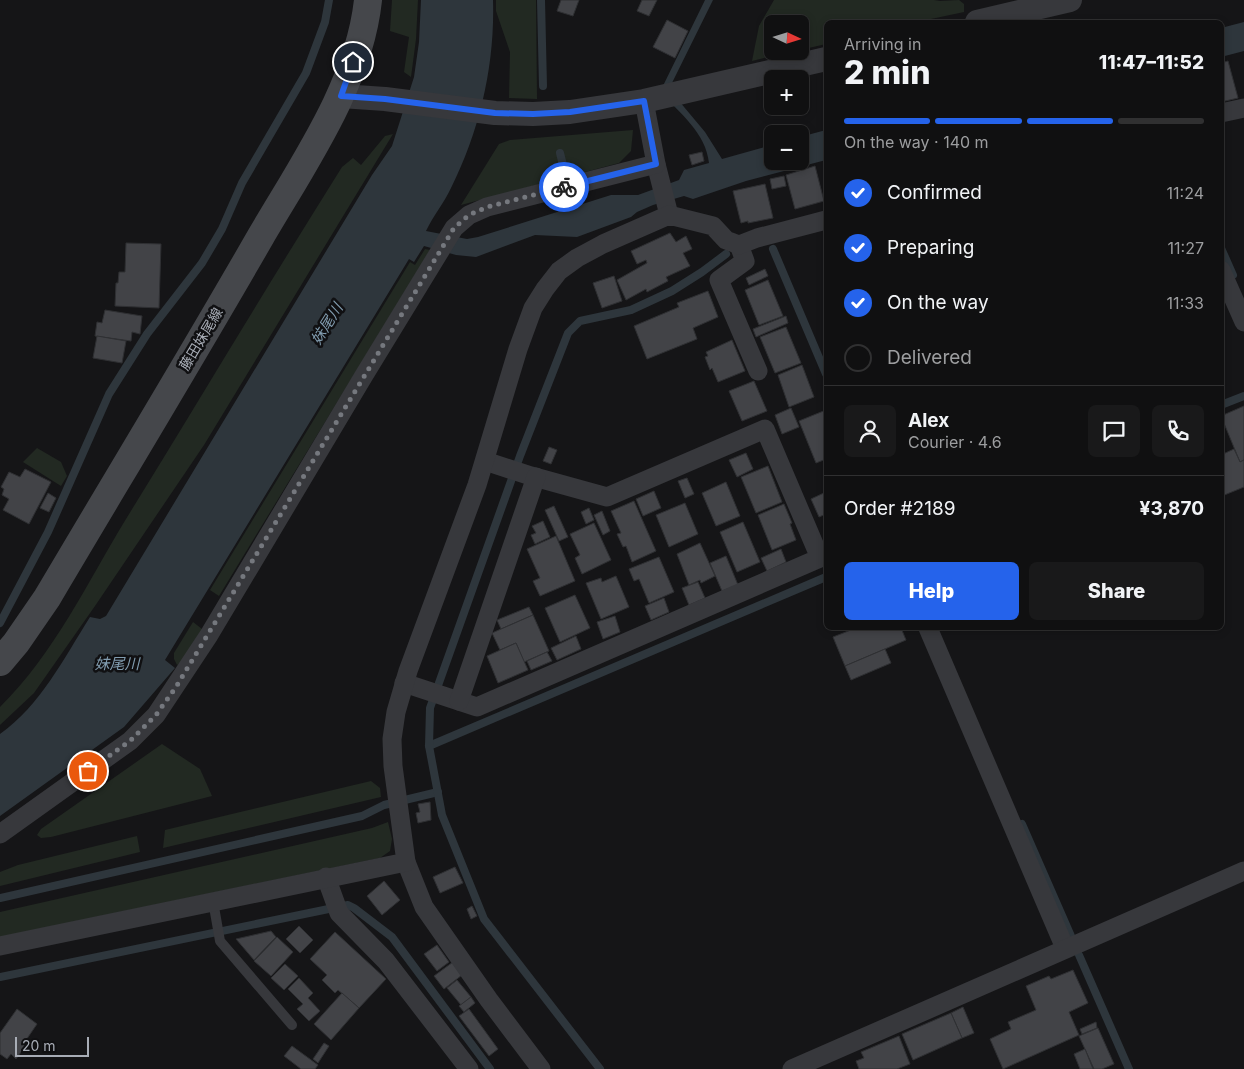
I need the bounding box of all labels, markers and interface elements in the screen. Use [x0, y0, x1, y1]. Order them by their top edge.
north arrow [764, 15, 809, 60]
map controls [764, 15, 809, 170]
text: Arriving in [844, 34, 921, 54]
pin [332, 41, 374, 83]
icon: home [339, 48, 367, 76]
text: 11:47–11:52 [1099, 51, 1204, 74]
text: 2 min [844, 53, 930, 92]
button: + [764, 70, 809, 115]
button: − [764, 125, 809, 170]
text: On the way · 140 m [844, 132, 989, 152]
courier [539, 162, 589, 212]
icon: bike [550, 173, 578, 201]
icon: check [844, 179, 872, 207]
text: Confirmed [887, 181, 982, 204]
text: 11:24 [1167, 183, 1204, 203]
icon: check [844, 234, 872, 262]
text: Preparing [887, 236, 974, 259]
text: 11:27 [1168, 238, 1204, 258]
icon: check [844, 289, 872, 317]
text: On the way [887, 291, 989, 314]
text: 11:33 [1167, 293, 1204, 313]
water label: 妹尾川 [307, 298, 348, 348]
street label: 藤田妹尾線 [175, 304, 226, 373]
text: Delivered [887, 346, 972, 369]
button: person [844, 405, 896, 457]
button: chat [1088, 405, 1140, 457]
button: phone [1152, 405, 1204, 457]
text: Alex [908, 409, 949, 432]
text: Courier · 4.6 [908, 432, 1002, 452]
text: Order #2189 [844, 497, 955, 520]
text: ¥3,870 [1140, 497, 1204, 520]
button: Help [844, 562, 1019, 620]
button: Share [1029, 562, 1204, 620]
water label: 妹尾川 [94, 654, 141, 673]
pin [67, 750, 109, 792]
icon: bag [74, 757, 102, 785]
scale bar [15, 1034, 89, 1057]
text: 20 m [22, 1037, 56, 1054]

